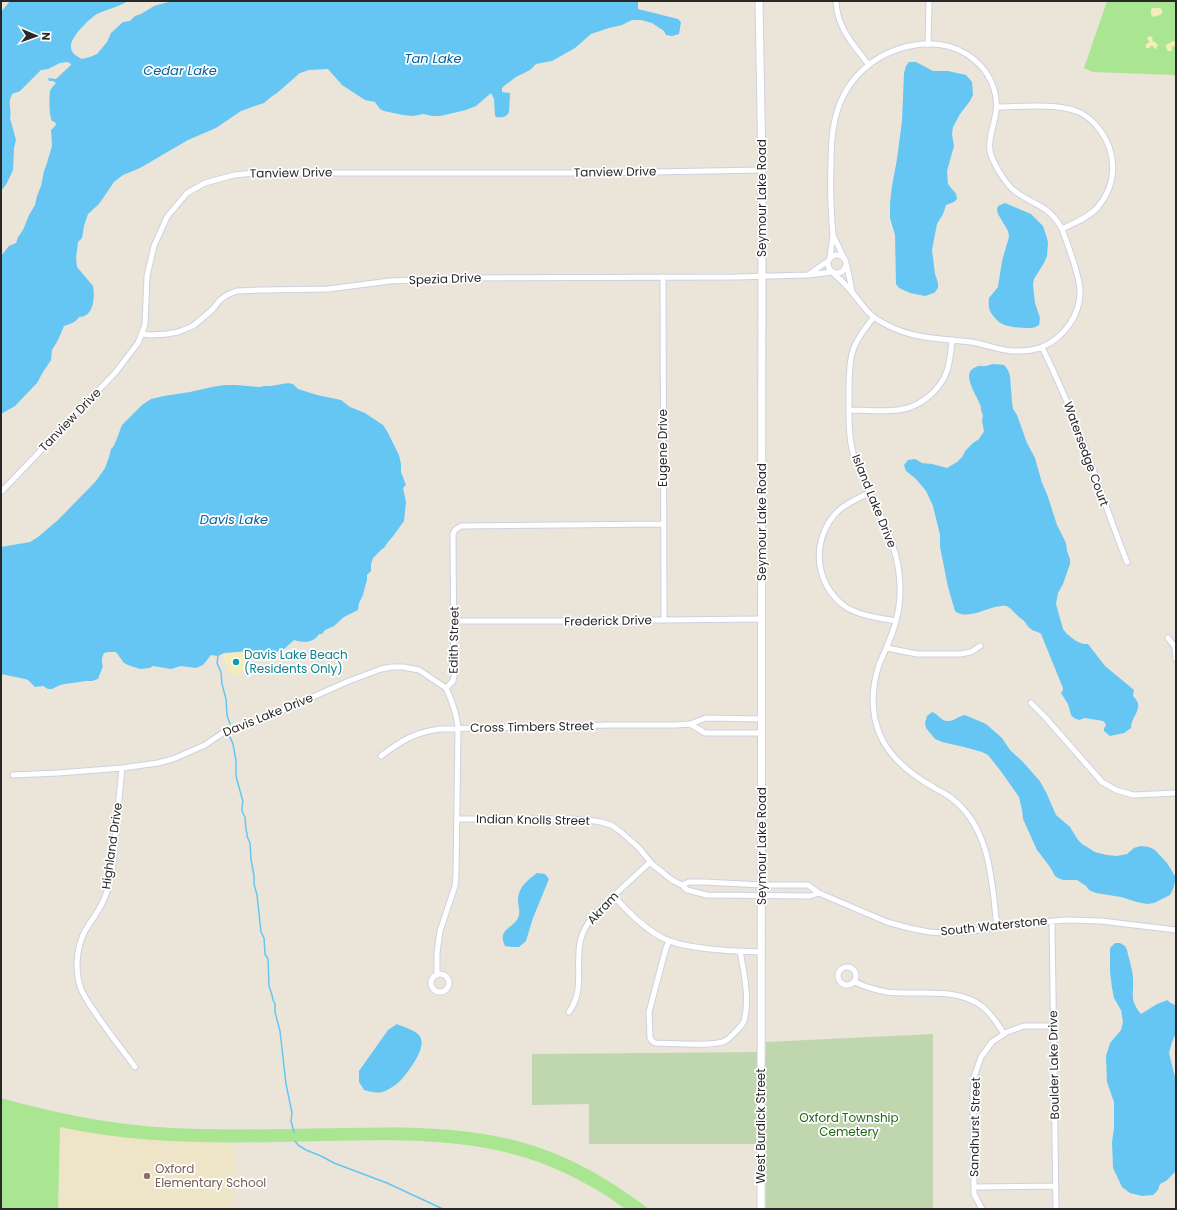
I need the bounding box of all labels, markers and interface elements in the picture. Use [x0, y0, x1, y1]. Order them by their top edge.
north arrow [16, 16, 56, 56]
text: N [38, 32, 54, 41]
water label: Tan Lake [404, 49, 462, 68]
water label: Cedar Lake [143, 61, 217, 80]
street label: Seymour Lake Road [753, 139, 770, 257]
street label: Tanview Drive [574, 162, 656, 181]
street label: Tanview Drive [250, 163, 332, 182]
street label: Spezia Drive [408, 269, 481, 288]
street label: Tanview Drive [35, 384, 104, 455]
street label: Watersedge Court [1060, 399, 1113, 508]
street label: Eugene Drive [654, 409, 671, 487]
street label: Island Lake Drive [848, 452, 901, 550]
street label: Seymour Lake Road [753, 463, 770, 581]
water label: Davis Lake [200, 510, 268, 529]
street label: Edith Street [444, 606, 463, 674]
street label: Frederick Drive [564, 611, 652, 630]
place label: Davis Lake Beach (Residents Only) [244, 646, 348, 677]
marker: Davis Lake Beach (Residents Only) [231, 657, 241, 667]
street label: Davis Lake Drive [220, 689, 315, 740]
street label: Cross Timbers Street [470, 717, 594, 736]
street label: Seymour Lake Road [753, 787, 770, 905]
street label: Highland Drive [97, 802, 126, 890]
street label: Indian Knolls Street [476, 810, 590, 829]
street label: Akram [583, 888, 622, 928]
street label: South Waterstone [940, 911, 1048, 940]
street label: Boulder Lake Drive [1044, 1010, 1063, 1120]
street label: West Burdick Street [752, 1068, 769, 1184]
street label: Sandhurst Street [965, 1077, 984, 1177]
park label: Oxford Township Cemetery [799, 1109, 899, 1140]
place label: Oxford Elementary School [155, 1160, 266, 1191]
marker: Oxford Elementary School [142, 1171, 152, 1181]

